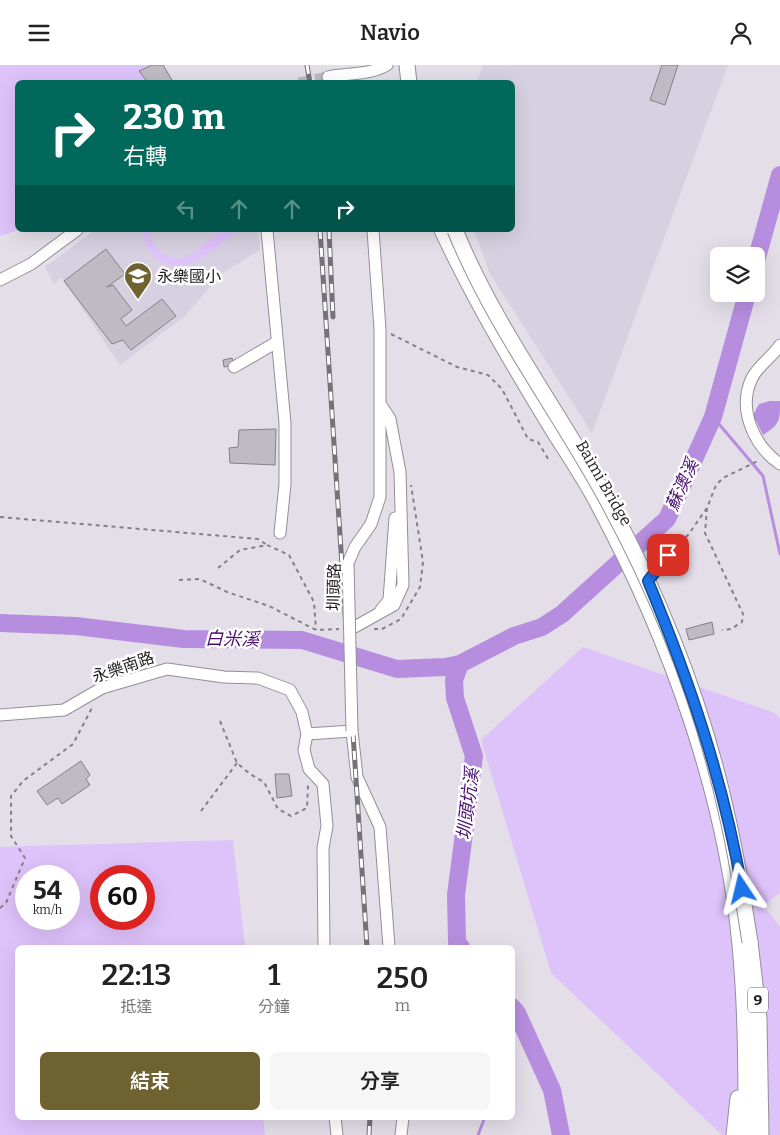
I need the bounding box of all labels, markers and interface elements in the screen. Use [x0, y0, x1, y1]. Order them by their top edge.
icon: menu [25, 19, 53, 47]
text: Navio [360, 19, 420, 46]
icon: person [727, 19, 755, 47]
text: 230 m [123, 96, 225, 138]
icon: right [40, 100, 105, 165]
text: 右轉 [123, 143, 167, 170]
icon: left [172, 195, 200, 223]
icon: ahead [225, 195, 253, 223]
icon: ahead [278, 195, 306, 223]
icon: right [331, 195, 359, 223]
map controls [710, 247, 765, 302]
button: layers [710, 247, 765, 302]
school or university icon: 永樂國小 [123, 261, 153, 300]
place label: 永樂國小 [157, 267, 221, 286]
street label: Baimi Bridge [572, 437, 636, 529]
water label: 蘇澳溪 [661, 453, 704, 514]
pin [647, 534, 689, 576]
icon: arrive [654, 541, 682, 569]
street label: 圳頭路 [324, 563, 344, 611]
water label: 白米溪 [205, 628, 262, 651]
street label: 永樂南路 [90, 648, 156, 686]
water label: 圳頭坑溪 [453, 764, 484, 841]
position arrow [715, 862, 767, 914]
speed limit sign: 60 [90, 865, 155, 930]
text: 54 [33, 876, 62, 906]
text: km/h [33, 903, 62, 917]
text: 22:13 [101, 957, 172, 993]
text: 1 [268, 957, 280, 993]
text: 250 [376, 960, 429, 996]
road number: 9 [748, 987, 768, 1013]
text: m [395, 996, 410, 1015]
text: 抵達 [120, 997, 152, 1016]
text: 分鐘 [258, 997, 290, 1016]
button: 結束 [40, 1052, 260, 1110]
button: 分享 [270, 1052, 490, 1110]

